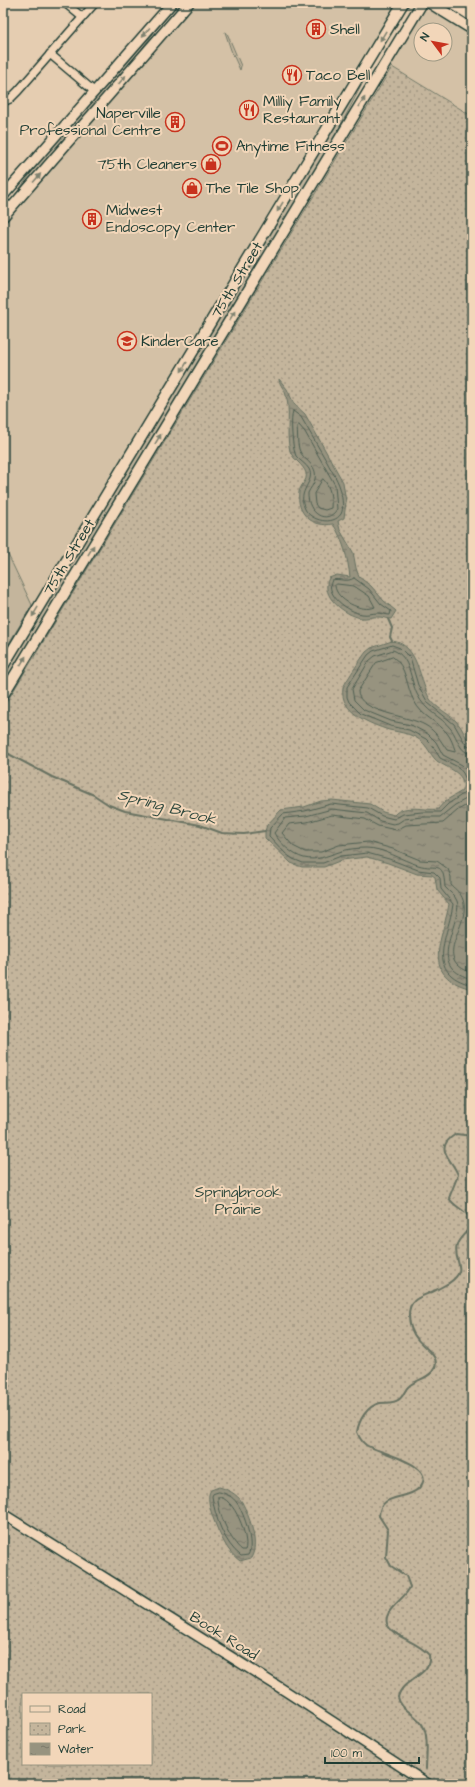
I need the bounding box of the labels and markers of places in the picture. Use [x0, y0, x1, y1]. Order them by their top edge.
building icon: Shell [305, 18, 327, 40]
place label: Shell [330, 19, 360, 40]
restaurant icon: Taco Bell [281, 64, 303, 86]
place label: Taco Bell [306, 65, 370, 86]
place label: Milliy Family Restaurant [263, 91, 341, 129]
restaurant icon: Milliy Family Restaurant [238, 99, 260, 121]
place label: Naperville Professional Centre [20, 103, 161, 141]
building icon: Naperville Professional Centre [164, 111, 186, 133]
sports icon: Anytime Fitness [211, 135, 233, 157]
place label: Anytime Fitness [236, 136, 345, 158]
shop icon: 75th Cleaners [200, 153, 222, 175]
place label: 75th Cleaners [98, 154, 197, 175]
shop icon: The Tile Shop [181, 177, 203, 199]
place label: The Tile Shop [206, 178, 299, 199]
place label: Midwest Endoscopy Center [106, 200, 235, 239]
building icon: Midwest Endoscopy Center [81, 208, 103, 230]
school or university icon: KinderCare [116, 330, 138, 352]
place label: KinderCare [141, 331, 219, 352]

